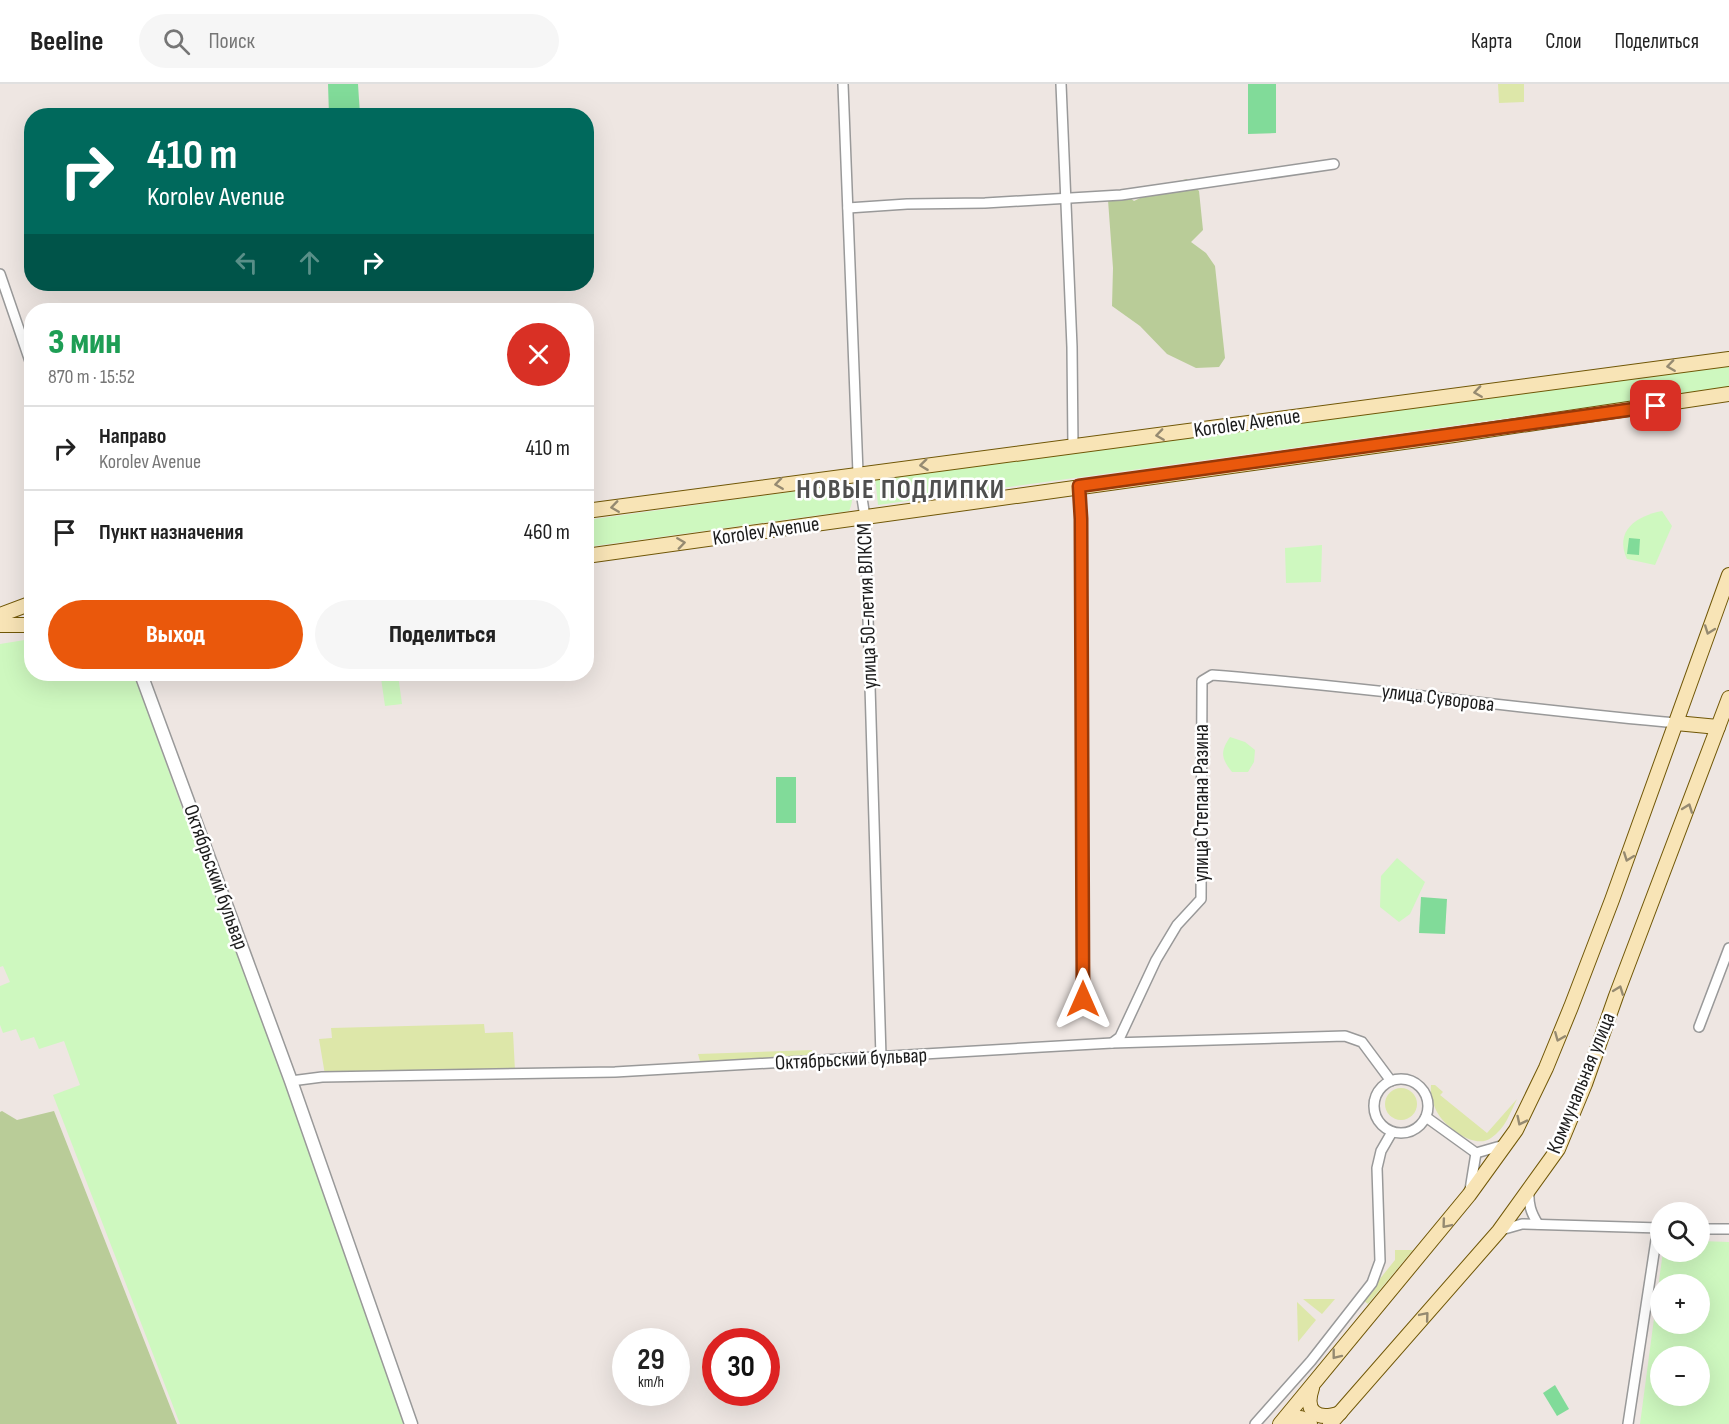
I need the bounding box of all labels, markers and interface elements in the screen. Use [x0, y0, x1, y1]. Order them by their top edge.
search box [139, 14, 559, 68]
text: Beeline [30, 25, 103, 58]
icon: search [160, 25, 193, 58]
text: Поиск [208, 28, 255, 55]
text: Карта [1471, 29, 1512, 54]
text: Слои [1545, 29, 1581, 54]
text: Поделиться [1614, 29, 1699, 54]
text: 410 m [147, 130, 237, 181]
icon: right [48, 132, 126, 210]
text: Korolev Avenue [147, 181, 285, 213]
icon: left [230, 246, 263, 279]
icon: ahead [293, 246, 326, 279]
icon: right [356, 246, 389, 279]
text: 3 мин [48, 321, 121, 364]
button: close [507, 323, 570, 386]
one-way arrow [1666, 360, 1676, 372]
text: 870 m · 15:52 [48, 365, 135, 389]
pin [1630, 380, 1681, 431]
one-way arrow [1473, 386, 1482, 398]
icon: arrive [1639, 389, 1672, 422]
street label: Korolev Avenue [1192, 403, 1302, 443]
text: Направо [99, 423, 166, 450]
one-way arrow [1155, 429, 1164, 441]
icon: right [48, 432, 81, 465]
text: 410 m [526, 435, 570, 462]
text: Korolev Avenue [99, 450, 201, 474]
one-way arrow [919, 459, 928, 471]
district label: НОВЫЕ ПОДЛИПКИ [796, 474, 1006, 506]
one-way arrow [775, 478, 784, 490]
one-way arrow [610, 500, 619, 512]
street label: Korolev Avenue [711, 511, 821, 551]
icon: arrive [48, 516, 81, 549]
text: Пункт назначения [99, 519, 243, 546]
text: 460 m [524, 519, 570, 546]
street label: улица 50-летия ВЛКСМ [852, 523, 882, 689]
one-way arrow [677, 537, 686, 549]
button: Выход [48, 600, 303, 669]
button: Поделиться [315, 600, 570, 669]
one-way arrow [1704, 624, 1717, 635]
street label: улица Суворова [1380, 679, 1496, 717]
street label: улица Степана Разина [1189, 724, 1214, 882]
street label: Октябрьский бульвар [178, 801, 254, 953]
one-way arrow [1681, 803, 1693, 814]
one-way arrow [1622, 851, 1635, 862]
position arrow [1051, 967, 1115, 1031]
one-way arrow [1612, 985, 1624, 996]
street label: Коммунальная улица [1541, 1009, 1621, 1157]
one-way arrow [1554, 1030, 1566, 1041]
street label: Октябрьский бульвар [774, 1043, 928, 1075]
one-way arrow [1516, 1114, 1528, 1125]
map controls [1650, 1202, 1710, 1406]
button: search [1650, 1202, 1710, 1262]
one-way arrow [1442, 1217, 1453, 1228]
button: + [1650, 1274, 1710, 1334]
one-way arrow [1417, 1312, 1428, 1323]
speed limit sign: 30 [702, 1328, 780, 1406]
text: 29 [637, 1342, 665, 1378]
button: − [1650, 1346, 1710, 1406]
one-way arrow [1333, 1349, 1344, 1360]
text: km/h [638, 1373, 664, 1392]

